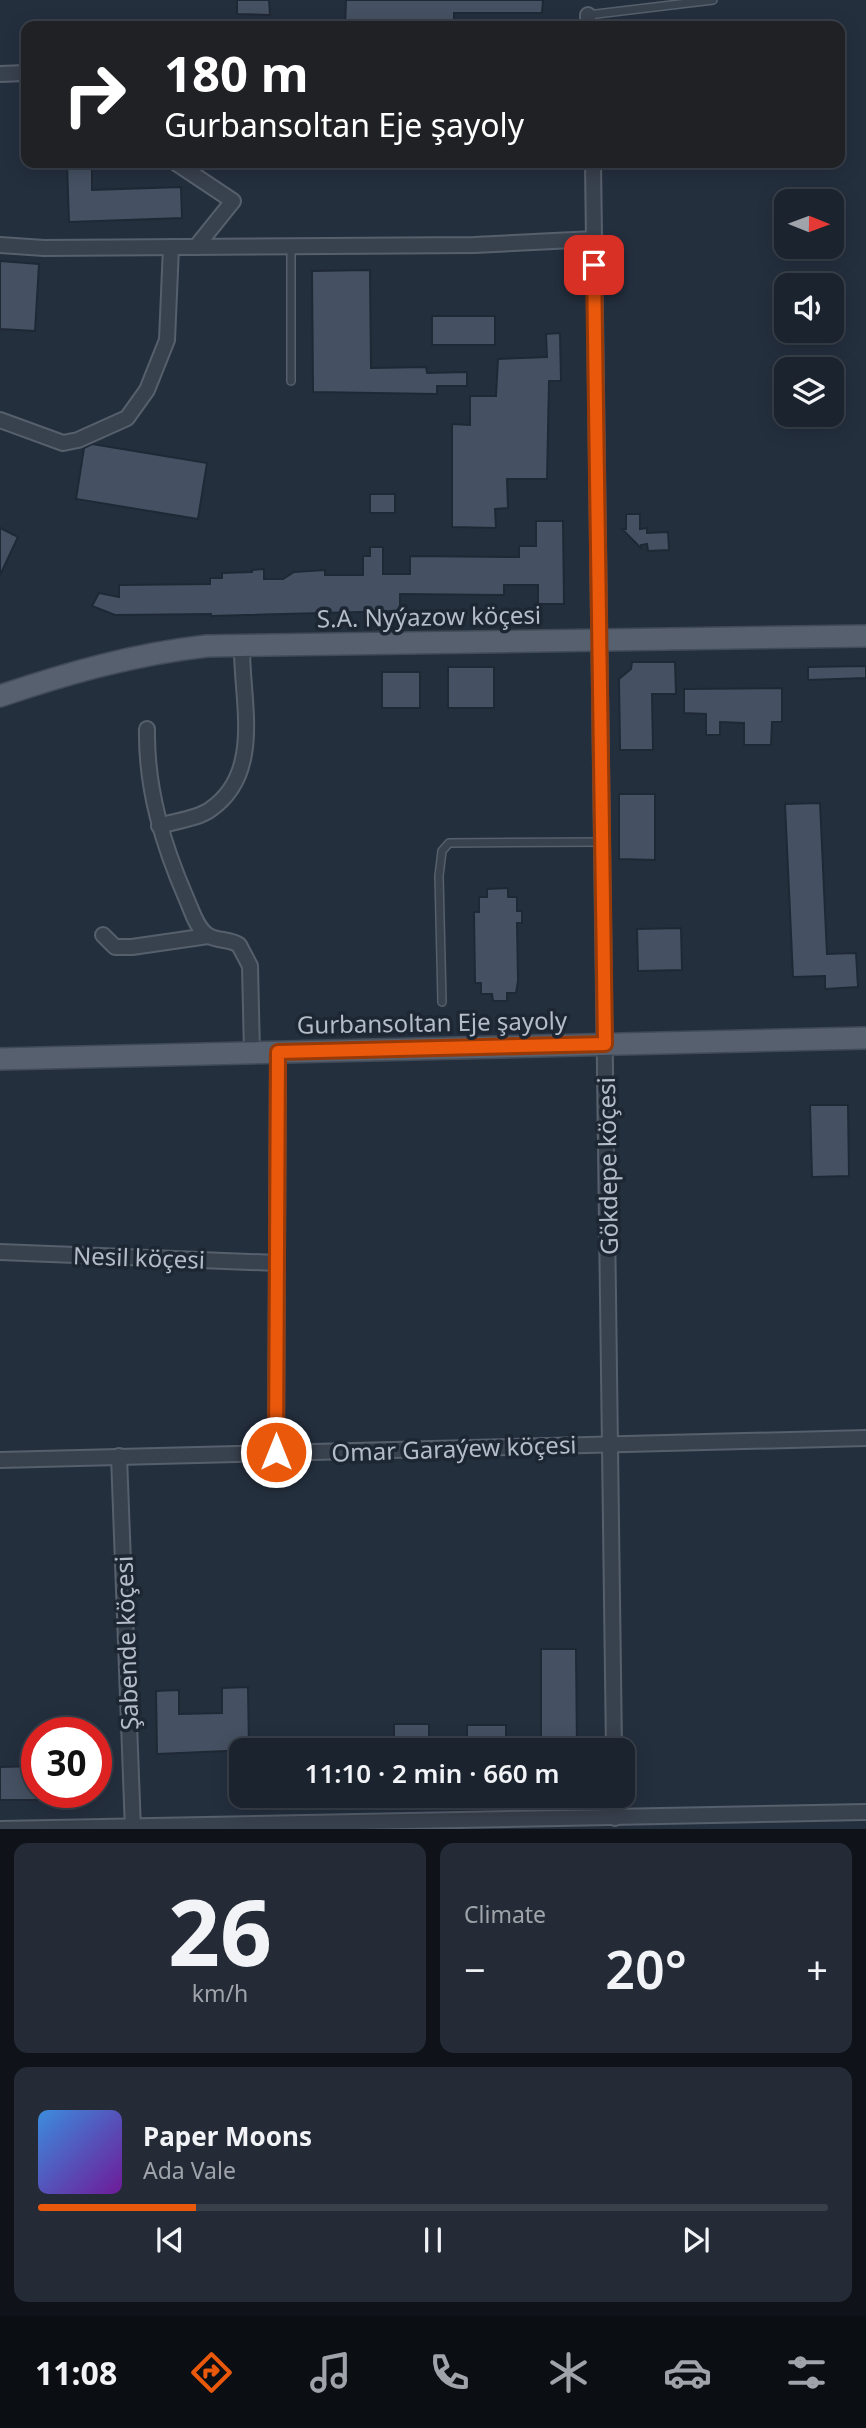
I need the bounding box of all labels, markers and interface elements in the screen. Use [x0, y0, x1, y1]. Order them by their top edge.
text: 180 m [164, 40, 309, 106]
icon: right [49, 49, 140, 140]
text: Gurbansoltan Eje şayoly [164, 103, 524, 146]
north arrow [774, 189, 844, 259]
map controls [774, 189, 844, 427]
pin [564, 235, 624, 295]
icon: arrive [575, 246, 613, 284]
button: sound [774, 273, 844, 343]
button: layers [774, 357, 844, 427]
street label: S.A. Nyýazow köçesi [317, 598, 541, 634]
street label: Gurbansoltan Eje şayoly [297, 1003, 568, 1041]
street label: Gökdepe köçesi [589, 1077, 625, 1255]
street label: Nesil köçesi [72, 1238, 206, 1276]
position arrow [239, 1415, 313, 1489]
street label: Omar Garaýew köçesi [331, 1427, 577, 1469]
street label: Şabende köçesi [106, 1555, 146, 1731]
speed limit sign: 30 [21, 1717, 112, 1808]
text: 11:10 · 2 min · 660 m [305, 1755, 559, 1791]
text: 26 [168, 1869, 272, 1993]
text: Climate [464, 1898, 546, 1930]
text: 20° [605, 1933, 687, 2004]
text: − [464, 1943, 486, 1995]
text: + [806, 1943, 828, 1995]
text: km/h [192, 1977, 248, 2009]
text: Paper Moons [143, 2118, 312, 2154]
text: Ada Vale [143, 2154, 236, 2186]
icon: previous [151, 2221, 189, 2259]
icon: pause [414, 2221, 452, 2259]
icon: next [677, 2221, 715, 2259]
icon: directions [187, 2348, 236, 2397]
icon: music [306, 2348, 355, 2397]
icon: phone [425, 2348, 474, 2397]
icon: climate [544, 2348, 593, 2397]
icon: car [663, 2348, 712, 2397]
icon: filters [782, 2348, 831, 2397]
text: 11:08 [35, 2351, 117, 2394]

